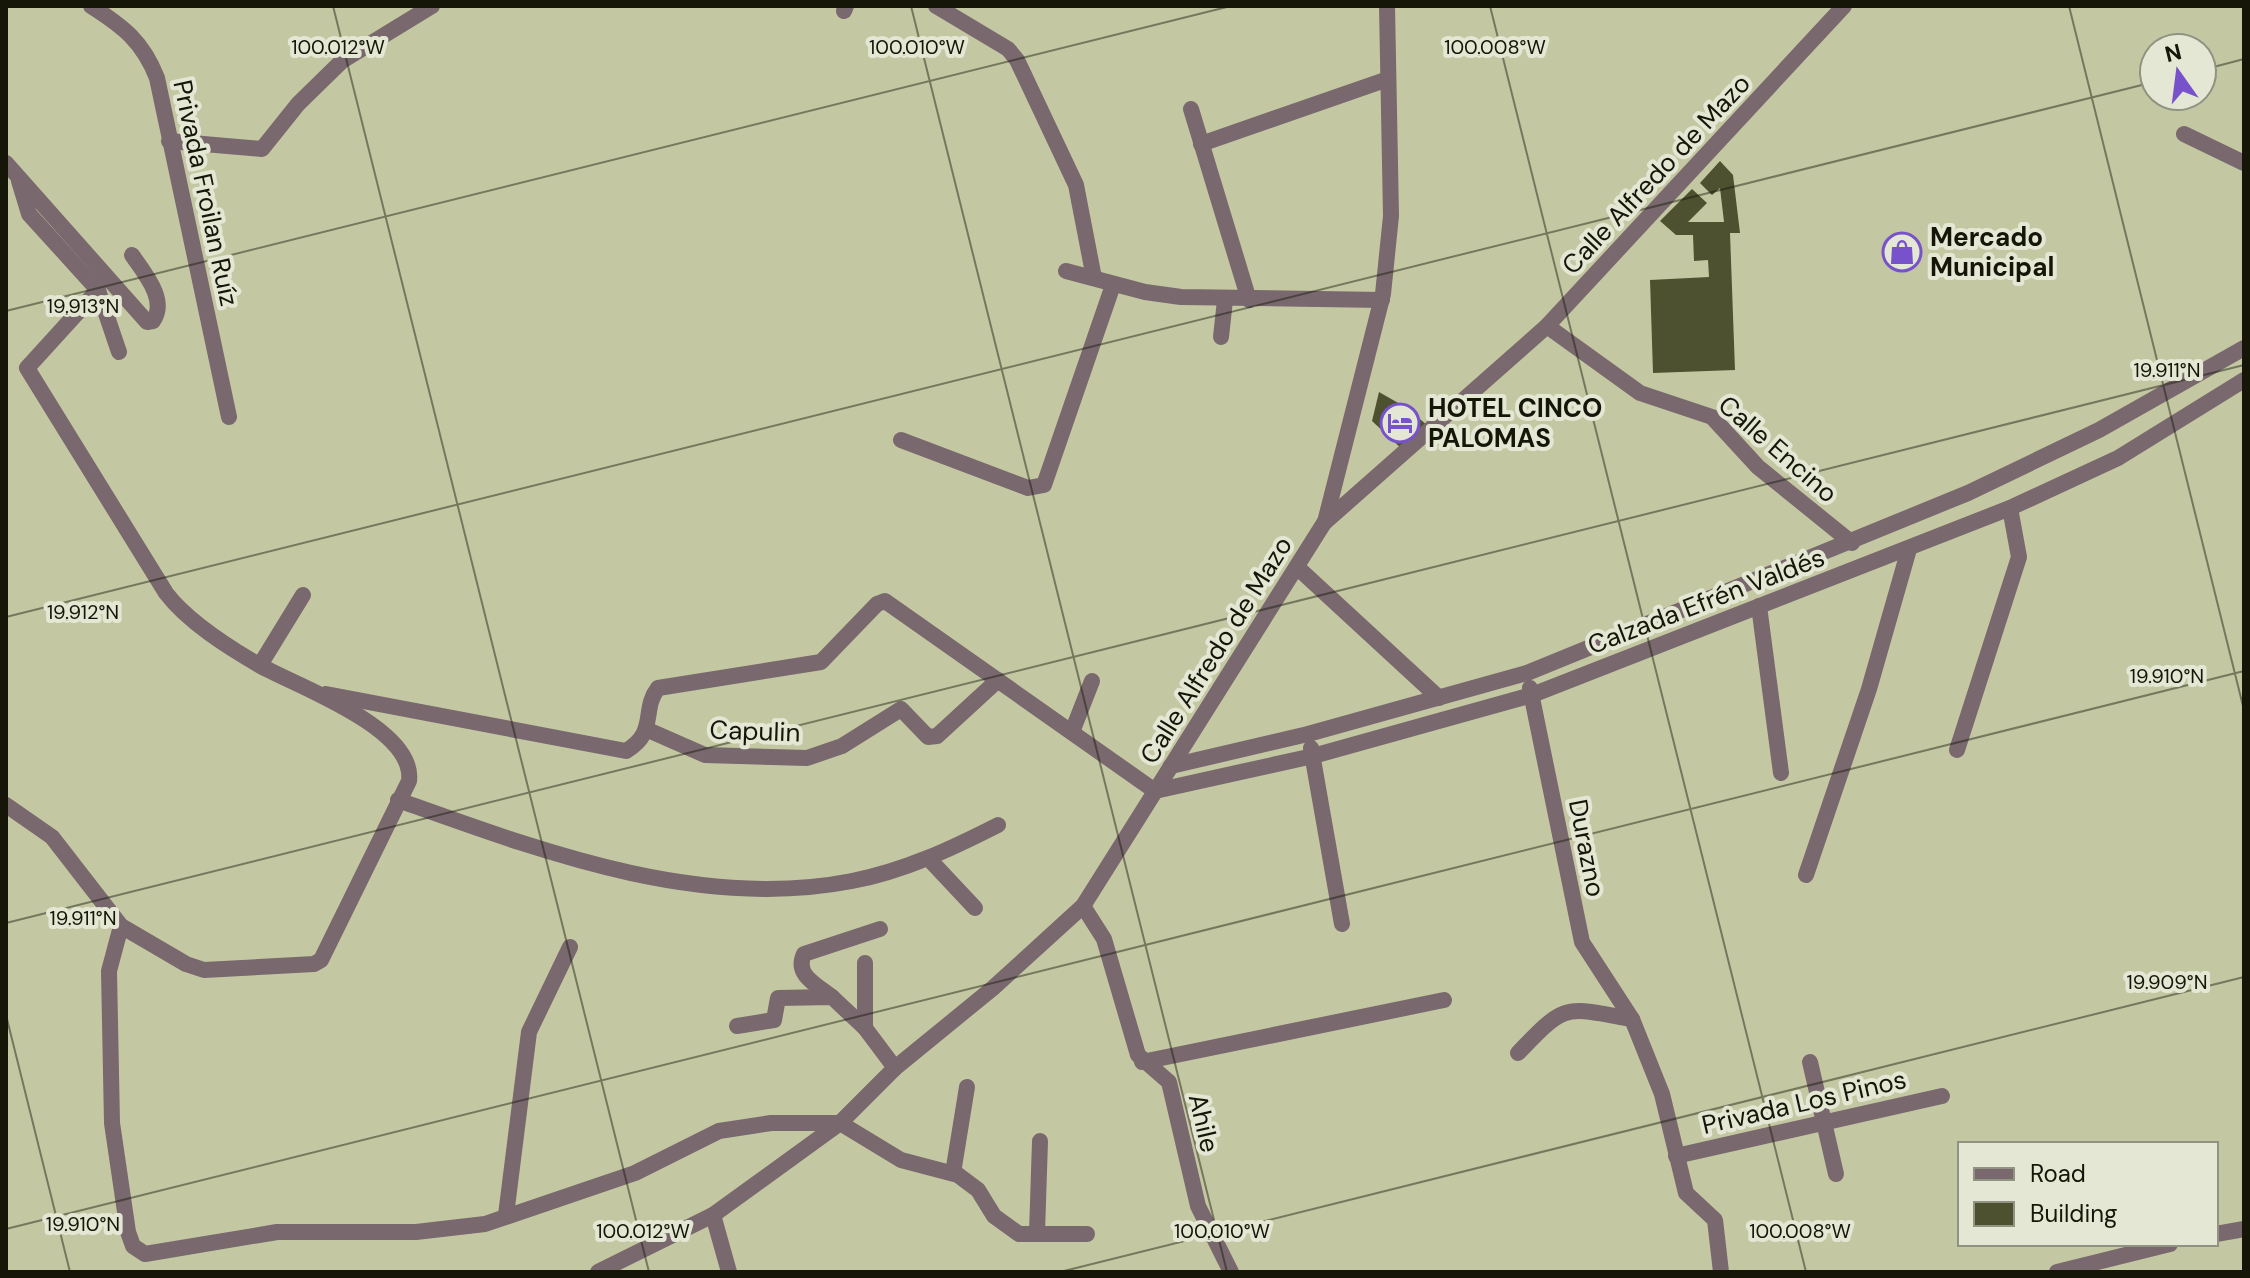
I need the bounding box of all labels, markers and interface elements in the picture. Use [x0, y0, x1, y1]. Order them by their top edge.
north arrow [2138, 32, 2218, 112]
text: 100.012°W [291, 34, 385, 60]
text: 100.010°W [869, 34, 965, 60]
text: 100.008°W [1444, 34, 1546, 60]
text: N [2162, 37, 2185, 69]
street label: Calle Alfredo de Mazo [1554, 67, 1758, 281]
street label: Privada Froilan Ruíz [165, 77, 247, 309]
place label: Mercado Municipal [1930, 220, 2054, 284]
shop icon: Mercado Municipal [1881, 231, 1923, 273]
text: 19.913°N [47, 293, 119, 319]
text: 19.911°N [2134, 357, 2200, 383]
street label: Calle Encino [1711, 388, 1845, 510]
place label: HOTEL CINCO PALOMAS [1428, 391, 1602, 455]
hotel icon: HOTEL CINCO PALOMAS [1379, 402, 1421, 444]
street label: Calle Alfredo de Mazo [1132, 530, 1300, 770]
street label: Calzada Efrén Valdés [1583, 540, 1829, 662]
text: 19.912°N [47, 599, 119, 625]
text: 19.910°N [2130, 663, 2204, 689]
street label: Capulin [709, 712, 801, 750]
street label: Durazno [1561, 796, 1613, 900]
text: 19.911°N [50, 905, 116, 931]
text: 19.909°N [2126, 969, 2208, 995]
street label: Privada Los Pinos [1698, 1062, 1910, 1142]
street label: Ahile [1181, 1090, 1227, 1156]
legend [1958, 1142, 2218, 1246]
text: Road [2030, 1158, 2086, 1189]
text: Building [2030, 1198, 2117, 1229]
text: 19.910°N [46, 1211, 120, 1237]
text: 100.012°W [596, 1218, 690, 1244]
text: 100.010°W [1174, 1218, 1270, 1244]
text: 100.008°W [1749, 1218, 1851, 1244]

